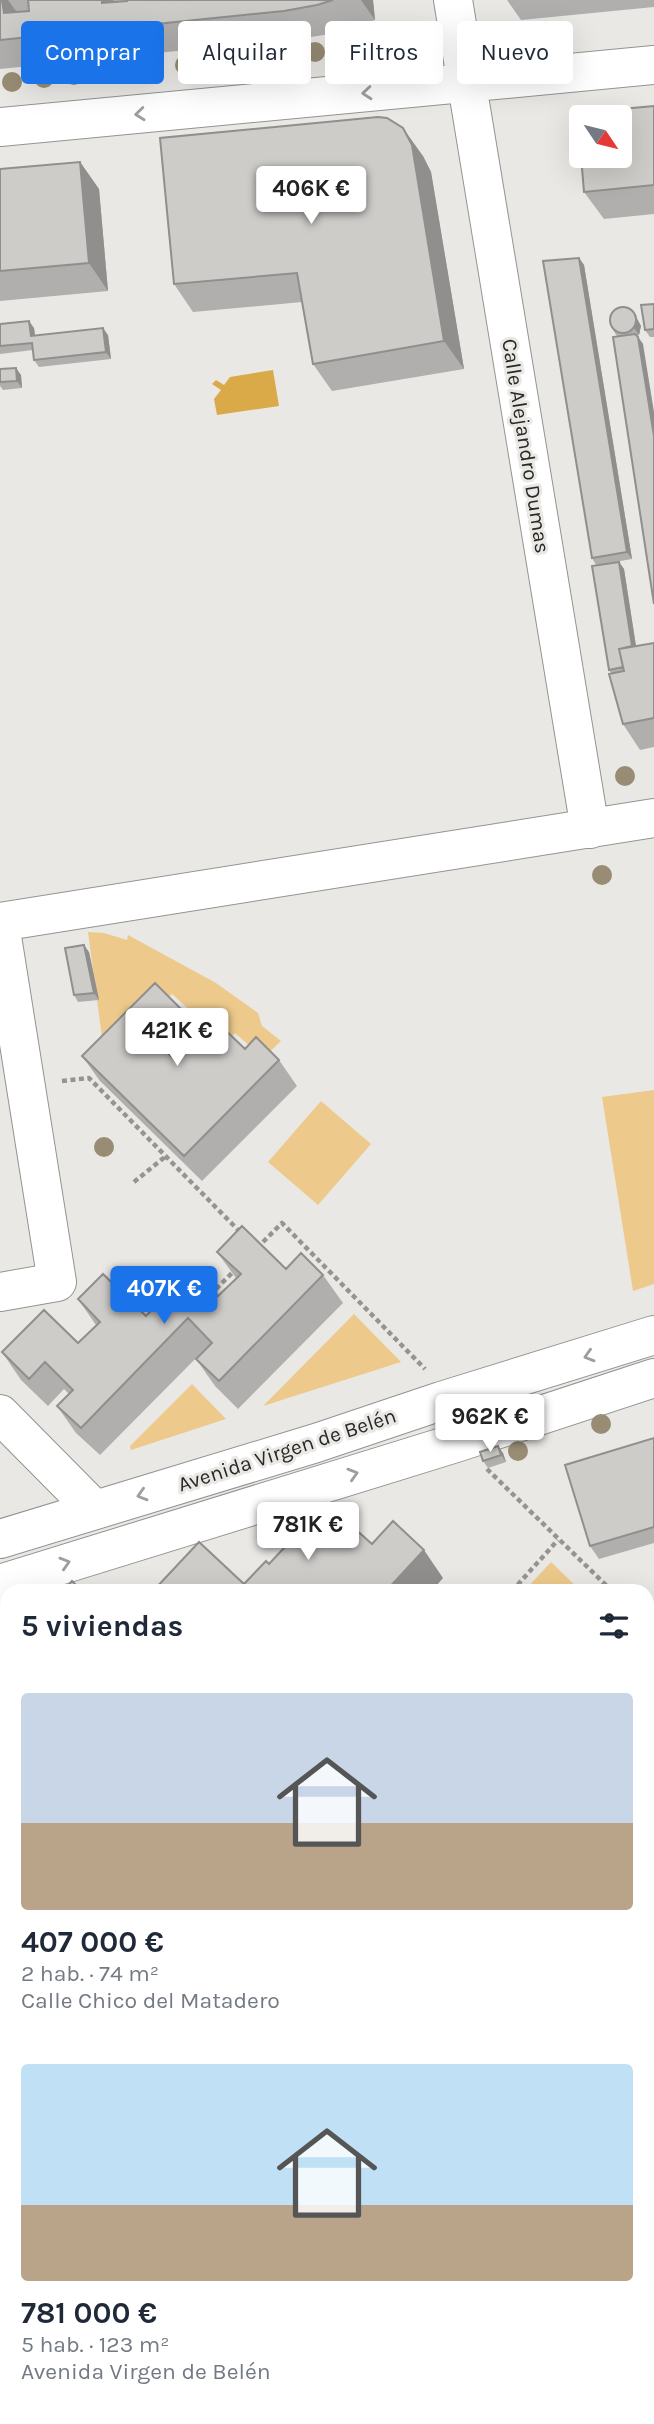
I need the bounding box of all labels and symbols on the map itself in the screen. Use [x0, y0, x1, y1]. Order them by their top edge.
one-way arrow [361, 85, 372, 100]
north arrow [569, 105, 632, 168]
one-way arrow [134, 106, 145, 121]
pin: 406K € [254, 166, 368, 226]
street label: Calle Alejandro Dumas [497, 337, 555, 555]
pin: 421K € [120, 1009, 234, 1068]
pin: 407K € [107, 1266, 221, 1326]
one-way arrow [583, 1347, 595, 1362]
pin: 962K € [433, 1394, 547, 1454]
street label: Avenida Virgen de Belén [175, 1403, 399, 1497]
one-way arrow [346, 1468, 358, 1483]
one-way arrow [137, 1487, 149, 1502]
pin: 781K € [251, 1502, 365, 1562]
one-way arrow [59, 1557, 71, 1572]

